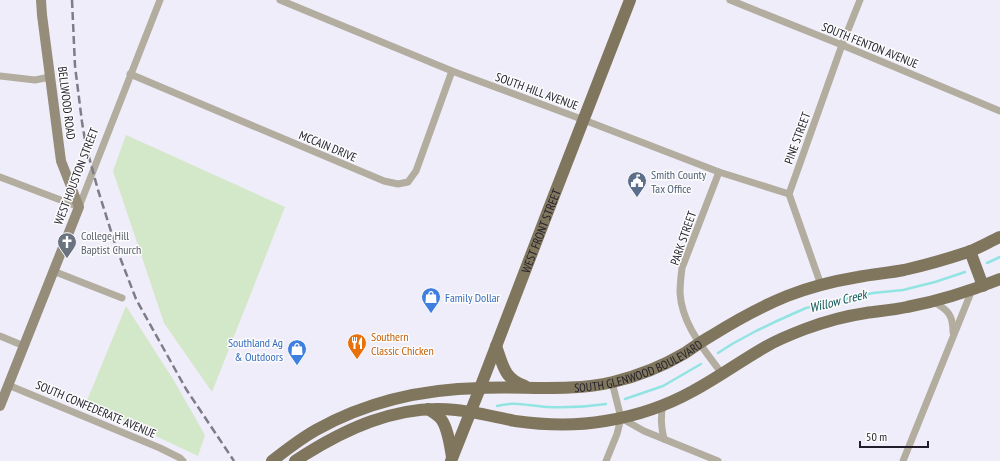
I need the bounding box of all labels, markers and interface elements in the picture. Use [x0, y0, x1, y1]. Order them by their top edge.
street label: SOUTH FENTON AVENUE [820, 19, 920, 71]
street label: BELLWOOD ROAD [55, 66, 79, 140]
street label: SOUTH HILL AVENUE [494, 69, 580, 113]
street label: PINE STREET [781, 109, 814, 166]
street label: WEST HOUSTON STREET [51, 125, 102, 227]
street label: MCCAIN DRIVE [297, 127, 359, 165]
place label: Smith County Tax Office [651, 167, 707, 196]
public building icon: Smith County Tax Office [626, 170, 648, 198]
street label: WEST FRONT STREET [517, 186, 564, 275]
street label: PARK STREET [667, 208, 699, 267]
place label: College Hill Baptist Church [81, 228, 141, 257]
church icon: College Hill Baptist Church [56, 231, 78, 259]
water label: Willow Creek [808, 285, 870, 316]
shop icon: Family Dollar [420, 286, 442, 314]
place label: Family Dollar [445, 290, 501, 305]
place label: Southern Classic Chicken [371, 329, 434, 358]
restaurant icon: Southern Classic Chicken [346, 332, 368, 360]
place label: Southland Ag & Outdoors [228, 335, 283, 364]
street label: SOUTH GLENWOOD BOULEVARD [574, 336, 705, 395]
shop icon: Southland Ag & Outdoors [286, 338, 308, 366]
street label: SOUTH CONFEDERATE AVENUE [34, 377, 158, 441]
scale bar [860, 423, 928, 449]
text: 50 m [866, 429, 887, 444]

